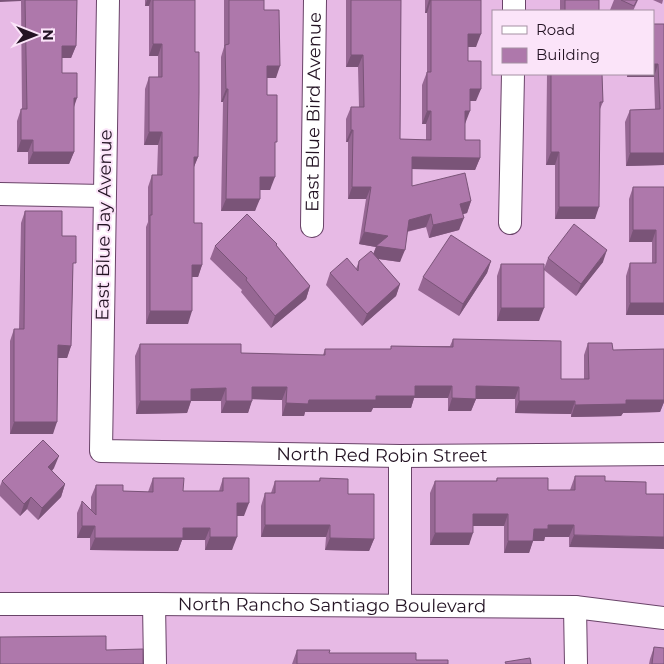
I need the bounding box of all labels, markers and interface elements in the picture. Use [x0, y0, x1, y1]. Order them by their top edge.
north arrow [10, 10, 60, 60]
legend [492, 10, 654, 75]
street label: East Blue Bird Avenue [301, 12, 326, 212]
text: Road [536, 20, 575, 39]
text: N [39, 29, 57, 41]
text: Building [536, 45, 600, 64]
street label: East Blue Jay Avenue [91, 129, 117, 321]
street label: North Red Robin Street [276, 443, 488, 467]
street label: North Rancho Santiago Boulevard [178, 593, 486, 617]

